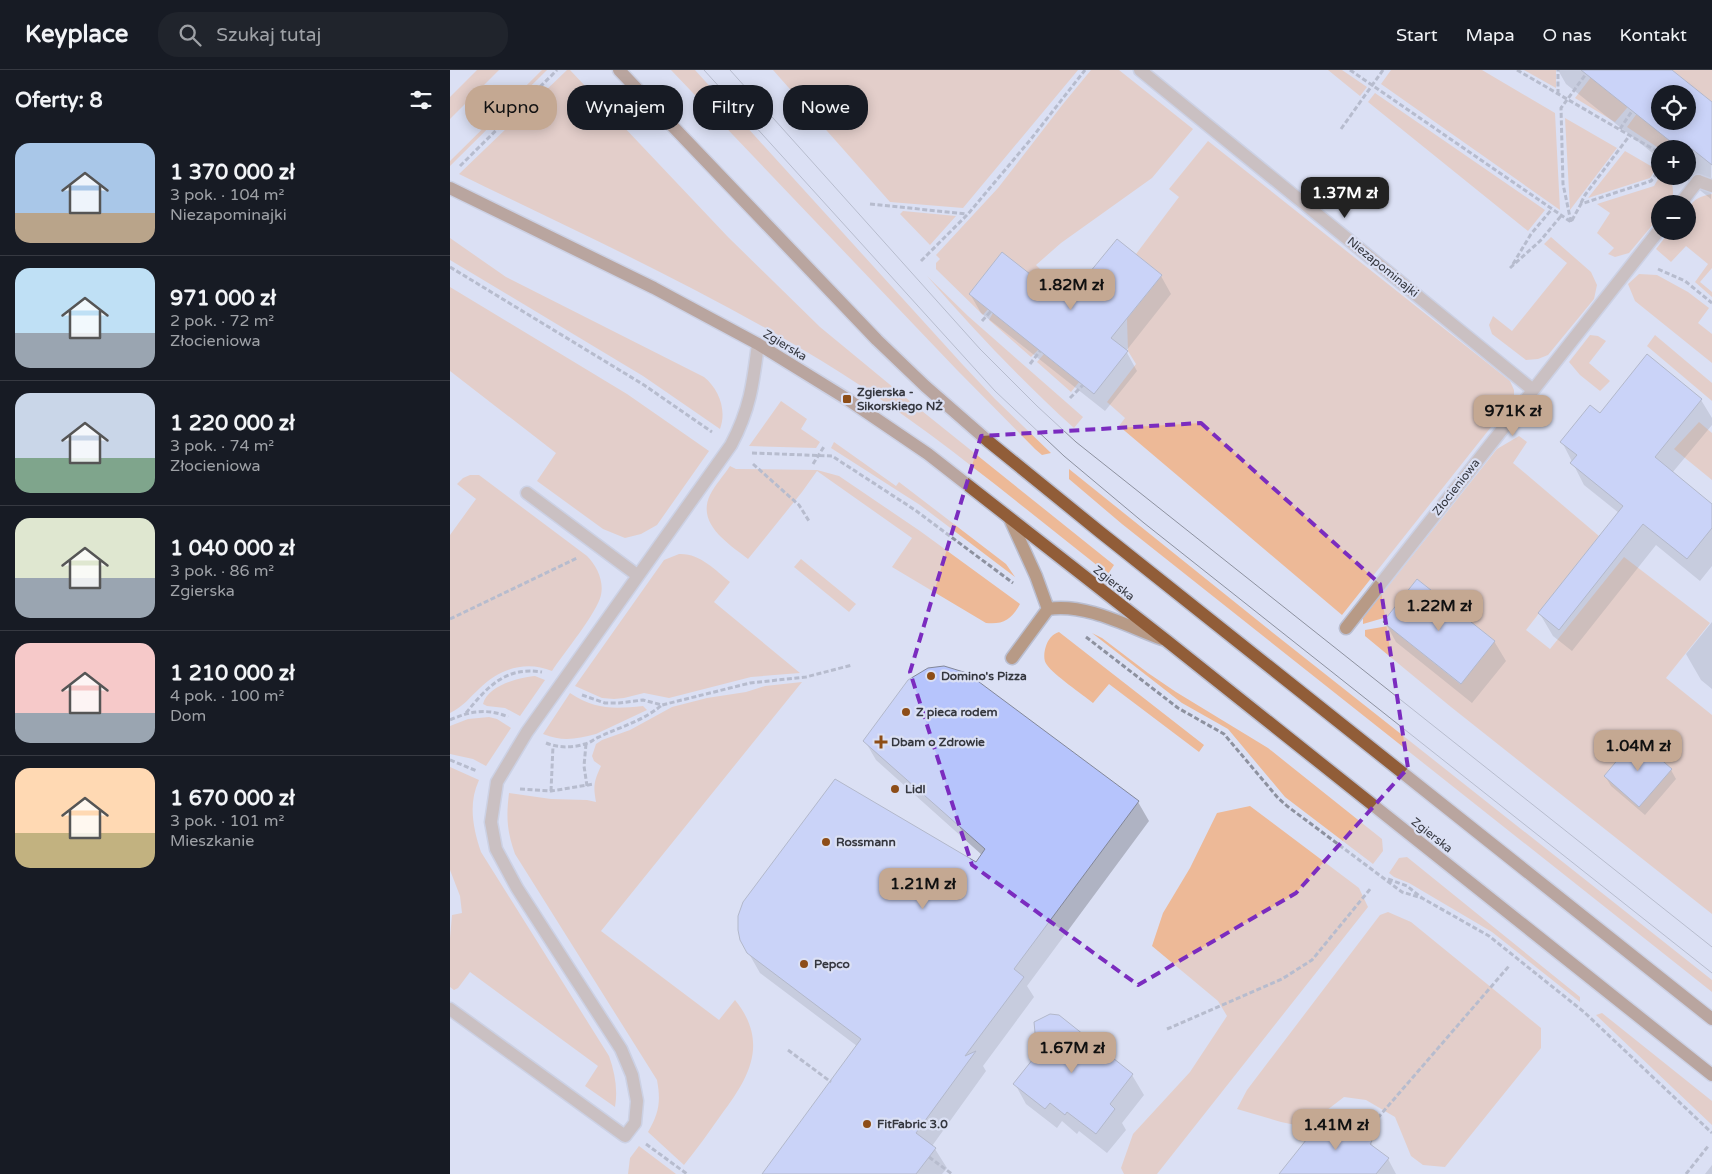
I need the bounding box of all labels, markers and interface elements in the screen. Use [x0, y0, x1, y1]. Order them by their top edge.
search box [158, 12, 508, 57]
text: Keyplace [25, 20, 128, 49]
icon: search [176, 21, 204, 49]
text: Szukaj tutaj [216, 24, 321, 46]
text: Start [1396, 24, 1438, 46]
text: Mapa [1466, 24, 1515, 46]
text: O nas [1543, 24, 1592, 46]
text: Kontakt [1620, 24, 1687, 46]
chip: Kupno [465, 85, 557, 130]
chip: Wynajem [567, 85, 683, 130]
chip: Filtry [693, 85, 773, 130]
chip: Nowe [783, 85, 868, 130]
map controls [1651, 85, 1696, 240]
button: locate [1651, 85, 1696, 130]
icon: filters [407, 86, 435, 114]
text: Oferty: 8 [15, 88, 103, 113]
button: + [1651, 140, 1696, 185]
text: 1 370 000 zł [170, 160, 295, 185]
icon: home [55, 163, 115, 223]
pin: 1.37M zł [1293, 176, 1397, 219]
text: 1.37M zł [1312, 183, 1378, 203]
text: 3 pok. · 104 m² [170, 185, 284, 205]
button: − [1651, 195, 1696, 240]
text: Niezapominajki [170, 205, 287, 225]
street label: Niezapominajki [1345, 234, 1421, 300]
pin: 1.82M zł [1019, 268, 1123, 311]
text: 1.82M zł [1038, 275, 1104, 295]
text: 971 000 zł [170, 286, 276, 311]
icon: home [55, 288, 115, 348]
text: 2 pok. · 72 m² [170, 311, 274, 331]
street label: Zgierska [761, 327, 809, 363]
text: Złocieniowa [170, 331, 261, 351]
place label: Zgierska - Sikorskiego NŻ [857, 385, 943, 414]
marker: Zgierska - Sikorskiego NŻ [841, 393, 853, 405]
pin: 971K zł [1467, 394, 1559, 437]
text: 971K zł [1484, 401, 1542, 421]
text: 1 220 000 zł [170, 411, 295, 436]
icon: home [55, 413, 115, 473]
text: 3 pok. · 74 m² [170, 436, 274, 456]
text: Złocieniowa [170, 456, 261, 476]
street label: Złocieniowa [1430, 456, 1482, 518]
text: 1 040 000 zł [170, 536, 295, 561]
icon: home [55, 538, 115, 598]
text: 3 pok. · 86 m² [170, 561, 274, 581]
street label: Zgierska [1091, 563, 1137, 603]
text: Zgierska [170, 581, 235, 601]
pin: 1.22M zł [1387, 590, 1491, 632]
text: 1.22M zł [1406, 596, 1472, 616]
text: 1 210 000 zł [170, 661, 295, 686]
icon: home [55, 663, 115, 723]
place label: Domino's Pizza [941, 669, 1027, 683]
marker: Domino's Pizza [925, 670, 937, 682]
text: 4 pok. · 100 m² [170, 686, 284, 706]
place label: Z pieca rodem [916, 705, 997, 720]
text: Dom [170, 706, 206, 726]
marker: Z pieca rodem [900, 706, 912, 718]
pin: 1.04M zł [1586, 730, 1690, 772]
place label: Dbam o Zdrowie [891, 735, 985, 749]
marker: Dbam o Zdrowie [875, 736, 887, 748]
text: 1.04M zł [1605, 736, 1671, 756]
place label: Lidl [905, 782, 925, 796]
marker: Lidl [889, 783, 901, 795]
text: 1 670 000 zł [170, 786, 295, 811]
icon: home [55, 788, 115, 848]
text: 3 pok. · 101 m² [170, 811, 284, 831]
street label: Zgierska [1409, 815, 1455, 855]
text: Mieszkanie [170, 831, 254, 851]
place label: Rossmann [836, 835, 896, 849]
marker: Rossmann [820, 836, 832, 848]
pin: 1.21M zł [871, 868, 975, 910]
text: 1.21M zł [890, 874, 956, 894]
place label: Pepco [814, 957, 850, 972]
marker: Pepco [798, 958, 810, 970]
pin: 1.67M zł [1020, 1032, 1124, 1074]
text: 1.67M zł [1039, 1038, 1105, 1058]
pin: 1.41M zł [1284, 1108, 1388, 1151]
text: 1.41M zł [1303, 1115, 1369, 1135]
place label: FitFabric 3.0 [877, 1117, 948, 1131]
marker: FitFabric 3.0 [861, 1118, 873, 1130]

